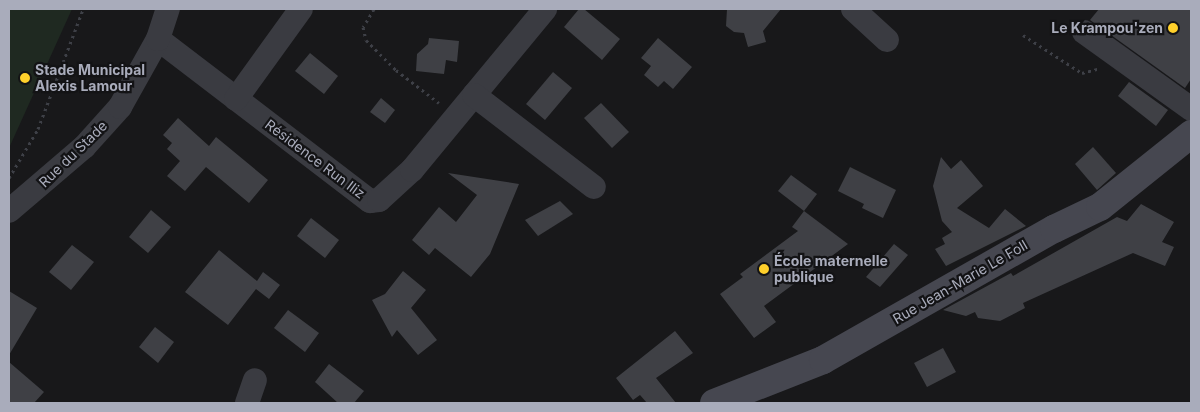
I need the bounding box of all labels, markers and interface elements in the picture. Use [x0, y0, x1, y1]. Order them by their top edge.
place label: Le Krampou'zen [1051, 20, 1163, 36]
marker: Le Krampou'zen [1167, 22, 1179, 34]
place label: Stade Municipal Alexis Lamour [35, 62, 145, 94]
marker: Stade Municipal Alexis Lamour [19, 72, 31, 84]
street label: Résidence Run Iliz [262, 116, 368, 202]
street label: Rue du Stade [35, 117, 111, 191]
street label: Rue Jean-Marie Le Foll [890, 237, 1030, 327]
place label: École maternelle publique [774, 253, 888, 286]
marker: École maternelle publique [758, 263, 770, 275]

